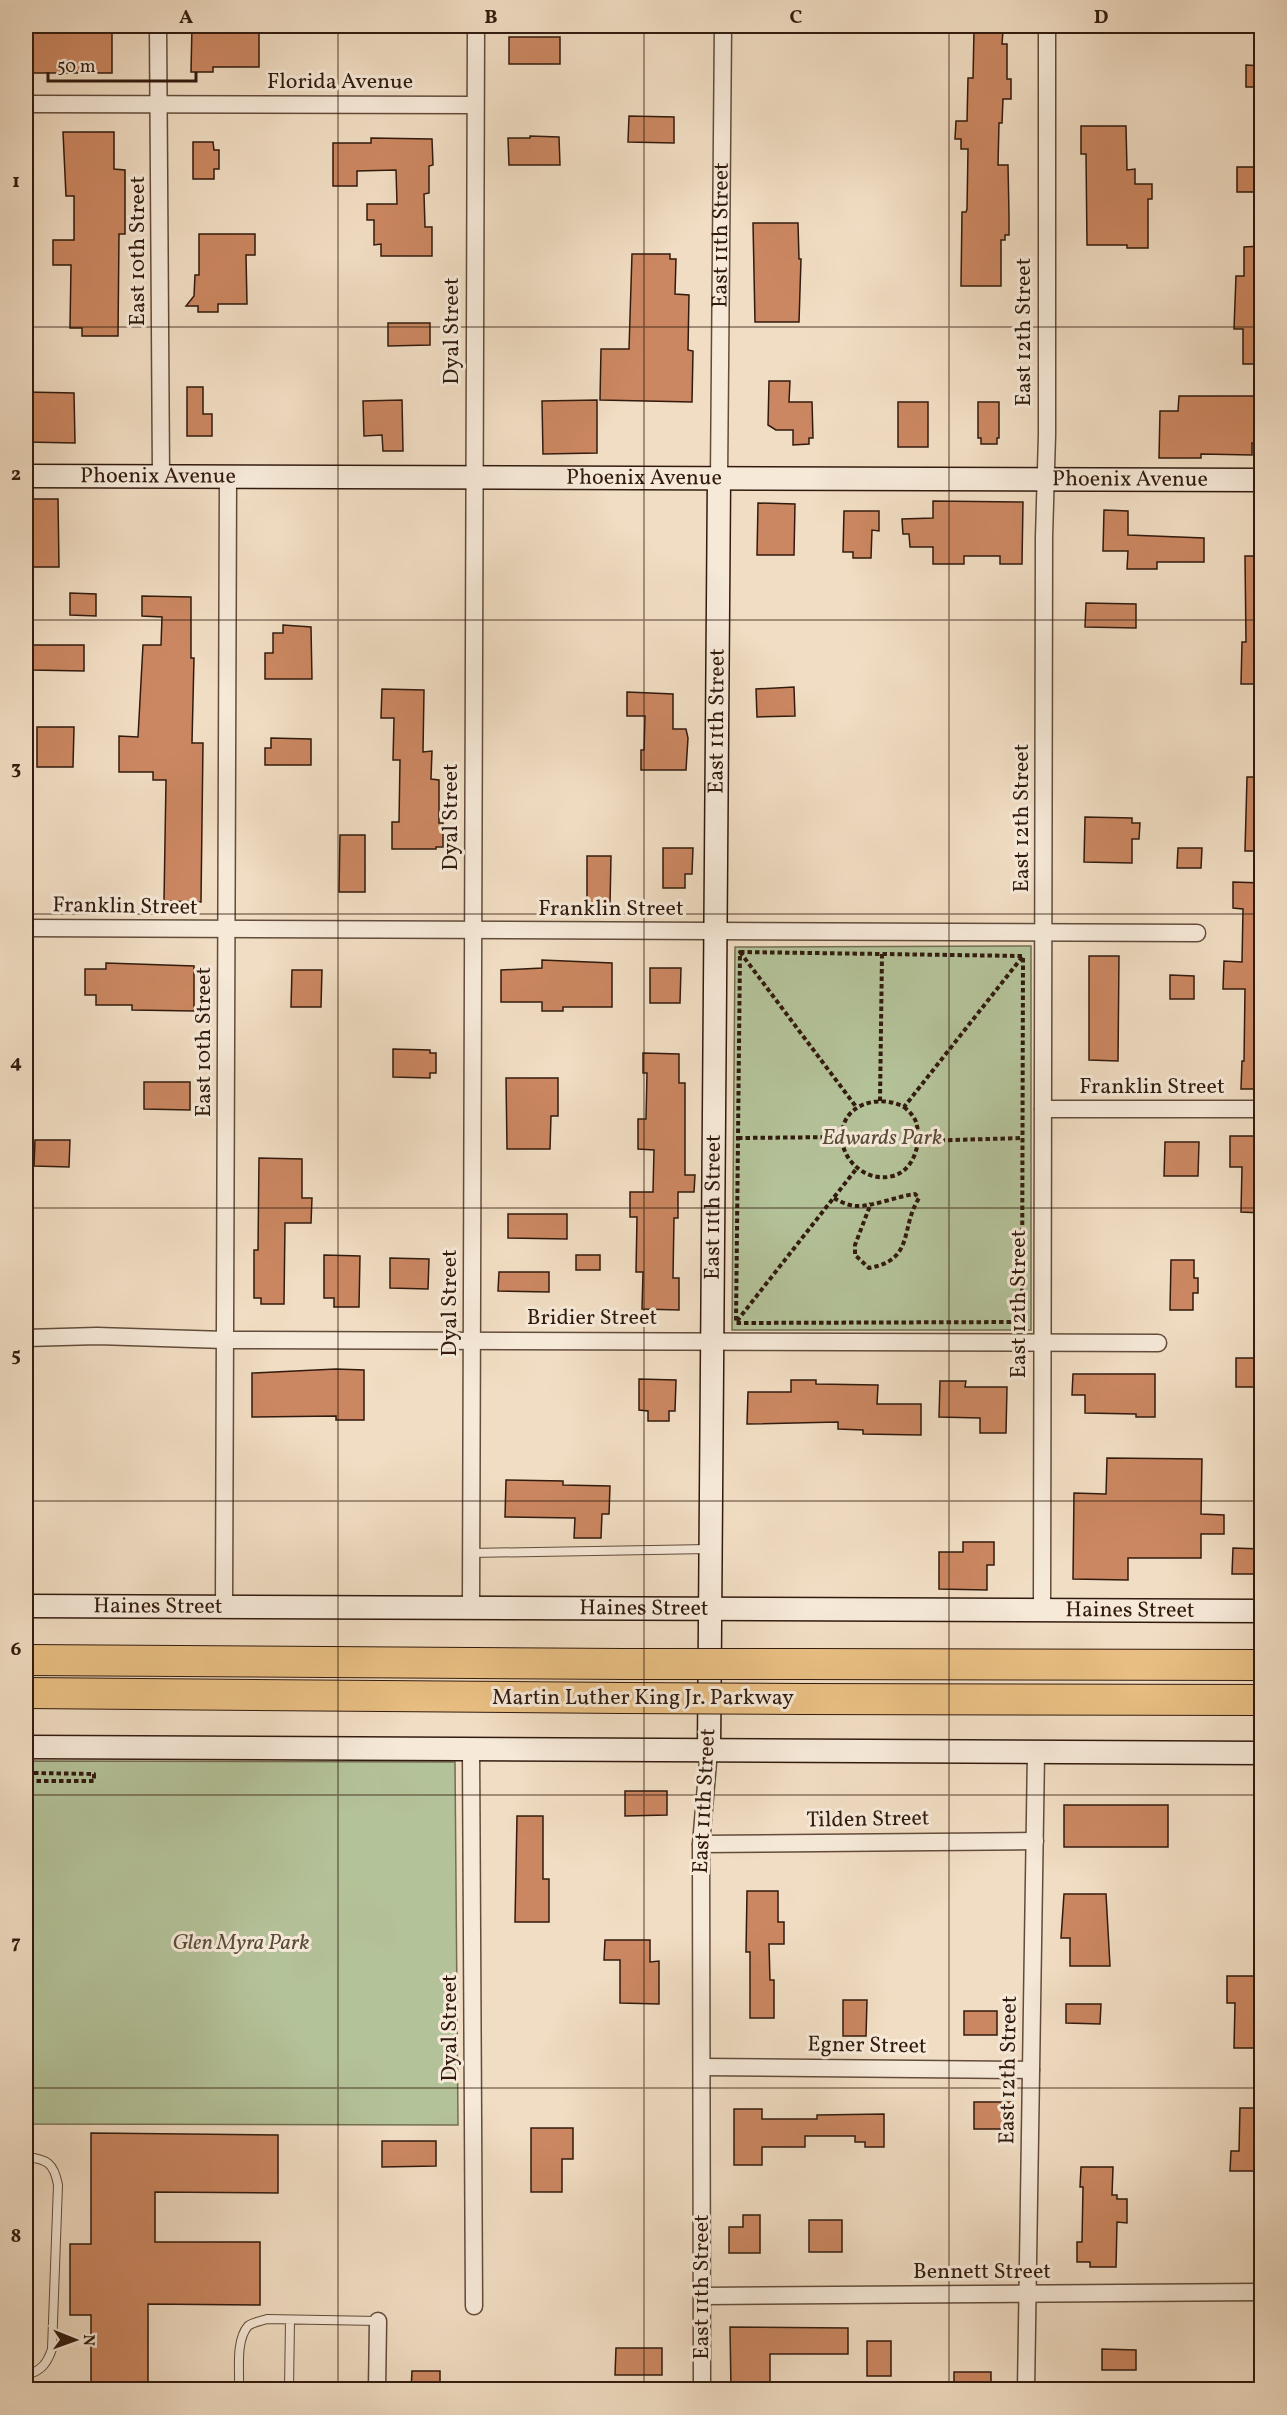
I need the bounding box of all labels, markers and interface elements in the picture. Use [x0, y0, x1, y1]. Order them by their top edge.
text: A [179, 4, 193, 32]
text: B [484, 4, 498, 32]
text: C [790, 4, 803, 32]
text: D [1094, 4, 1108, 32]
scale bar [48, 45, 196, 83]
text: 50 m [57, 55, 96, 80]
street label: Florida Avenue [267, 67, 413, 98]
street label: East 11th Street [705, 162, 737, 308]
text: 1 [12, 168, 20, 196]
street label: East 10th Street [123, 176, 154, 326]
street label: East 12th Street [1009, 257, 1040, 406]
street label: Dyal Street [437, 277, 468, 385]
text: 2 [11, 461, 21, 489]
street label: Phoenix Avenue [80, 461, 236, 492]
street label: Phoenix Avenue [566, 462, 722, 494]
street label: Phoenix Avenue [1052, 464, 1208, 495]
street label: East 11th Street [701, 648, 733, 794]
street label: East 12th Street [1007, 743, 1038, 892]
text: 3 [11, 755, 21, 783]
street label: Dyal Street [436, 763, 467, 871]
street label: Franklin Street [52, 890, 198, 924]
street label: Franklin Street [538, 894, 684, 925]
street label: East 10th Street [189, 967, 220, 1117]
text: 4 [10, 1049, 22, 1077]
street label: Franklin Street [1079, 1072, 1225, 1103]
park label: Edwards Park [822, 1123, 942, 1154]
street label: East 11th Street [697, 1134, 729, 1280]
street label: East 12th Street [1004, 1229, 1035, 1378]
street label: Dyal Street [435, 1249, 466, 1357]
street label: Bridier Street [527, 1303, 657, 1334]
text: 5 [11, 1342, 21, 1370]
street label: Haines Street [93, 1591, 223, 1622]
street label: Haines Street [579, 1593, 709, 1624]
street label: Haines Street [1065, 1595, 1195, 1626]
text: 6 [11, 1636, 22, 1664]
street label: Martin Luther King Jr. Parkway [492, 1683, 794, 1714]
street label: East 11th Street [686, 1727, 724, 1875]
street label: Tilden Street [806, 1803, 930, 1837]
park label: Glen Myra Park [173, 1928, 309, 1959]
text: 7 [11, 1929, 21, 1957]
street label: Dyal Street [435, 1974, 466, 2082]
street label: East 12th Street [992, 1995, 1026, 2145]
street label: Egner Street [807, 2029, 927, 2063]
street label: East 11th Street [687, 2214, 718, 2360]
text: 8 [11, 2223, 21, 2251]
street label: Bennett Street [913, 2257, 1051, 2288]
north arrow [45, 2310, 105, 2370]
text: N [77, 2334, 99, 2347]

